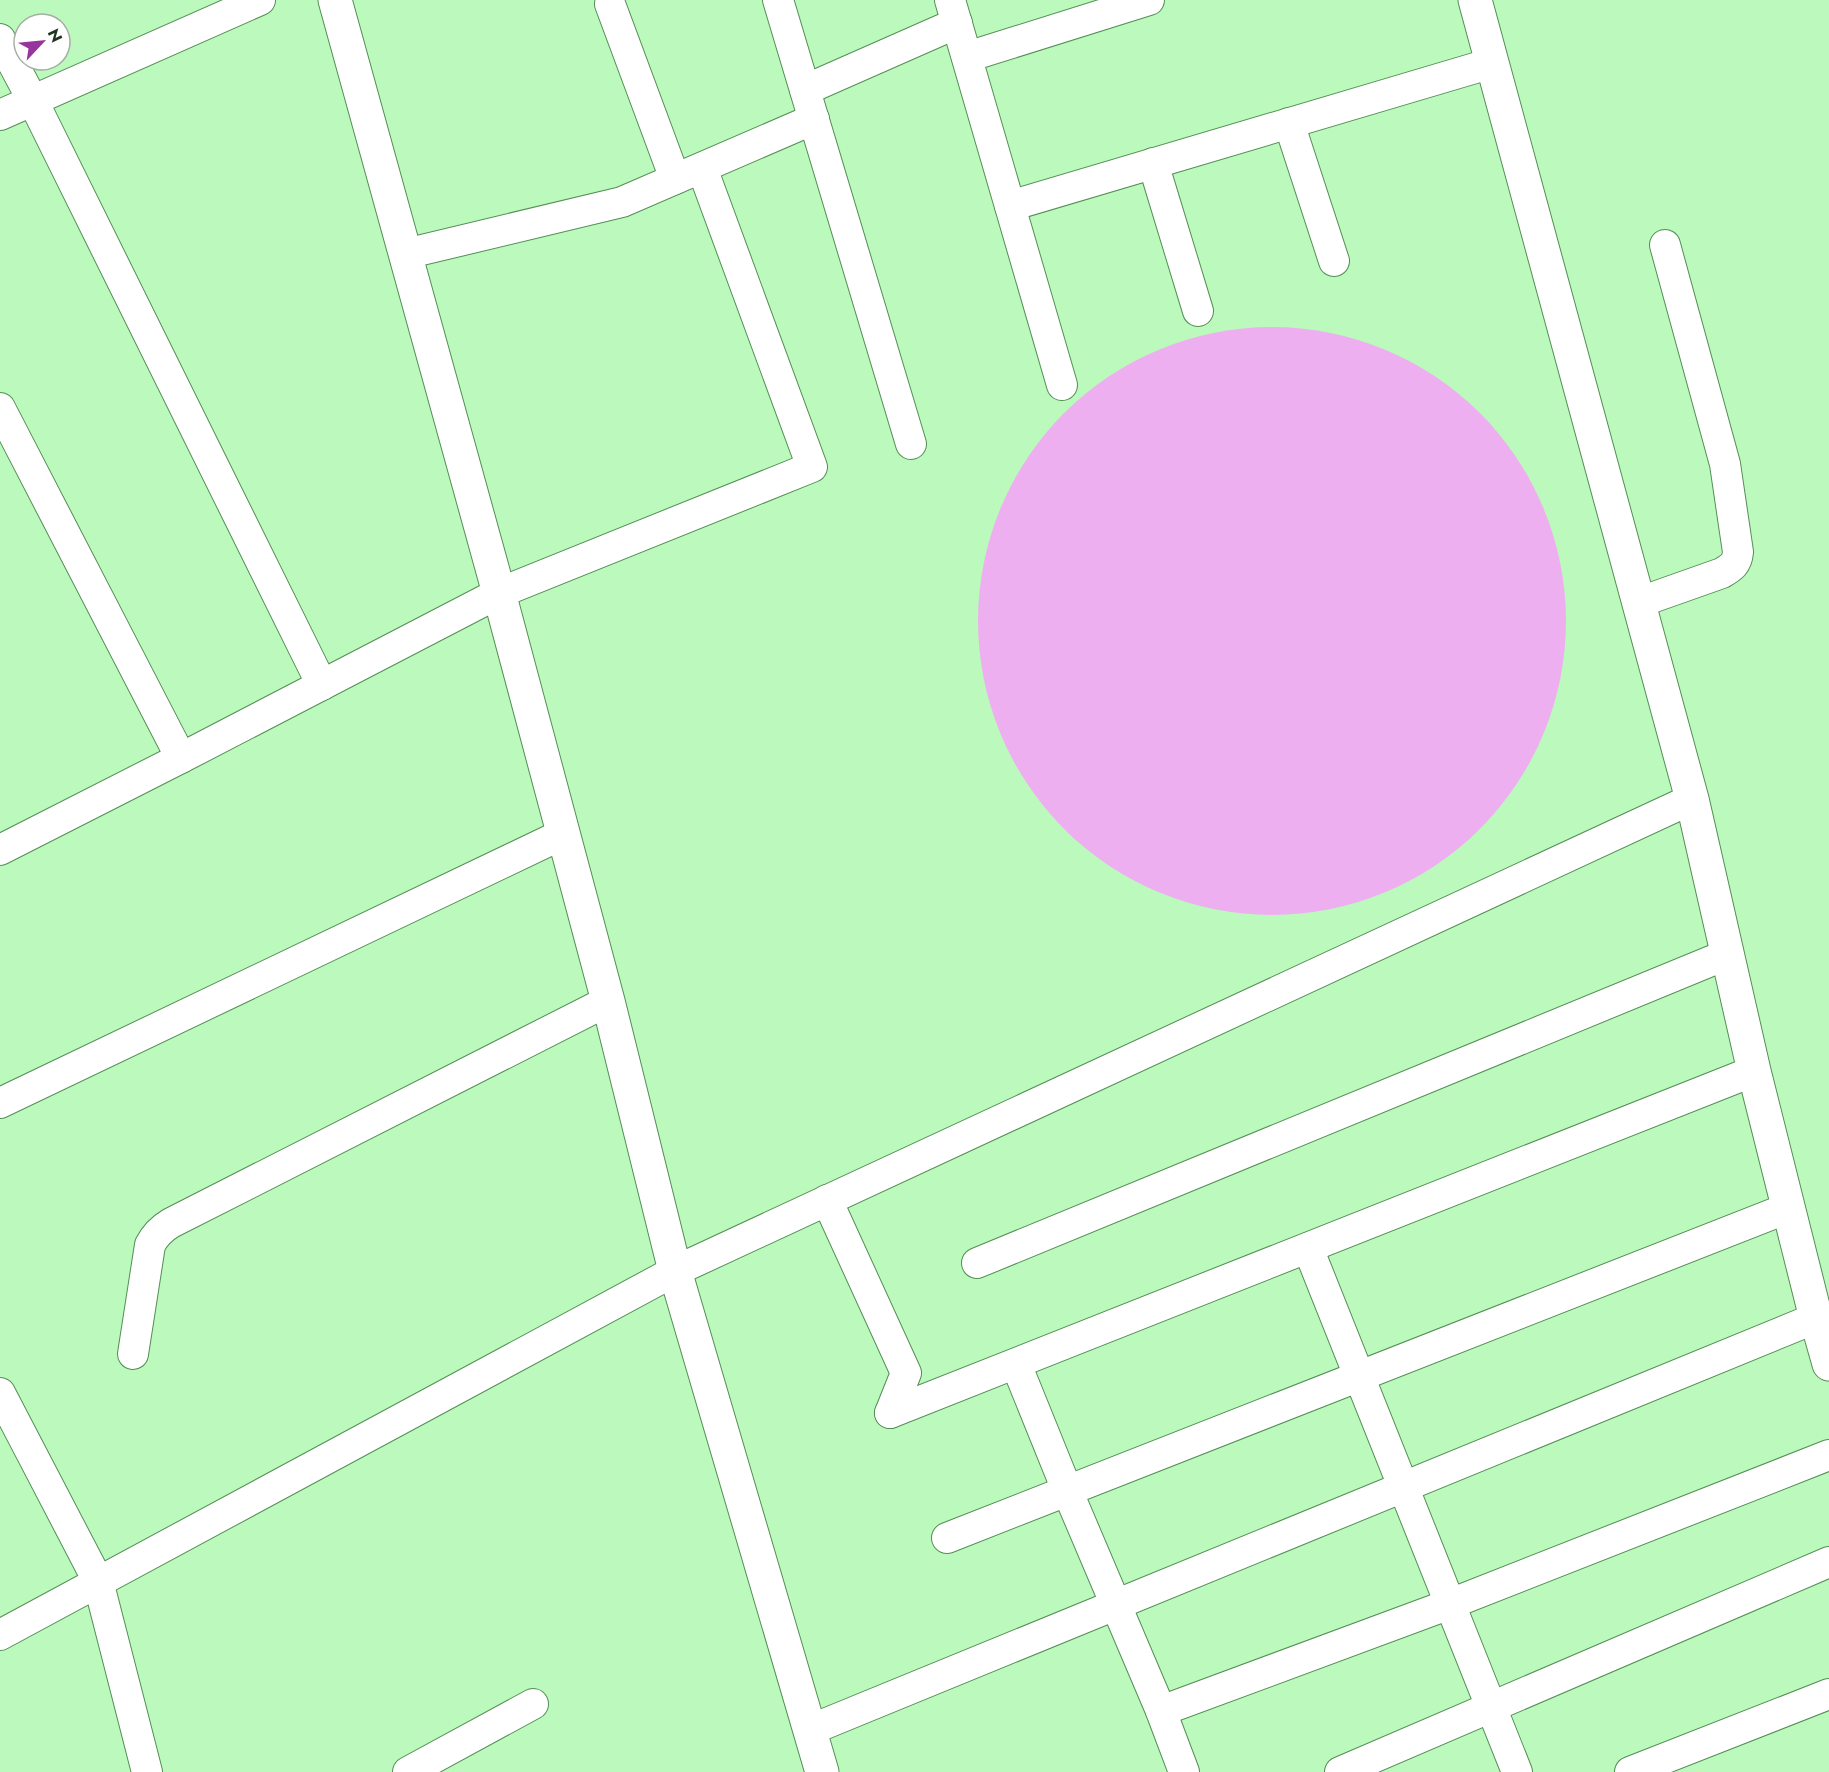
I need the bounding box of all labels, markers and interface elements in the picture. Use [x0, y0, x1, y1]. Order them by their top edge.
north arrow [12, 12, 72, 72]
text: N [42, 25, 68, 46]

